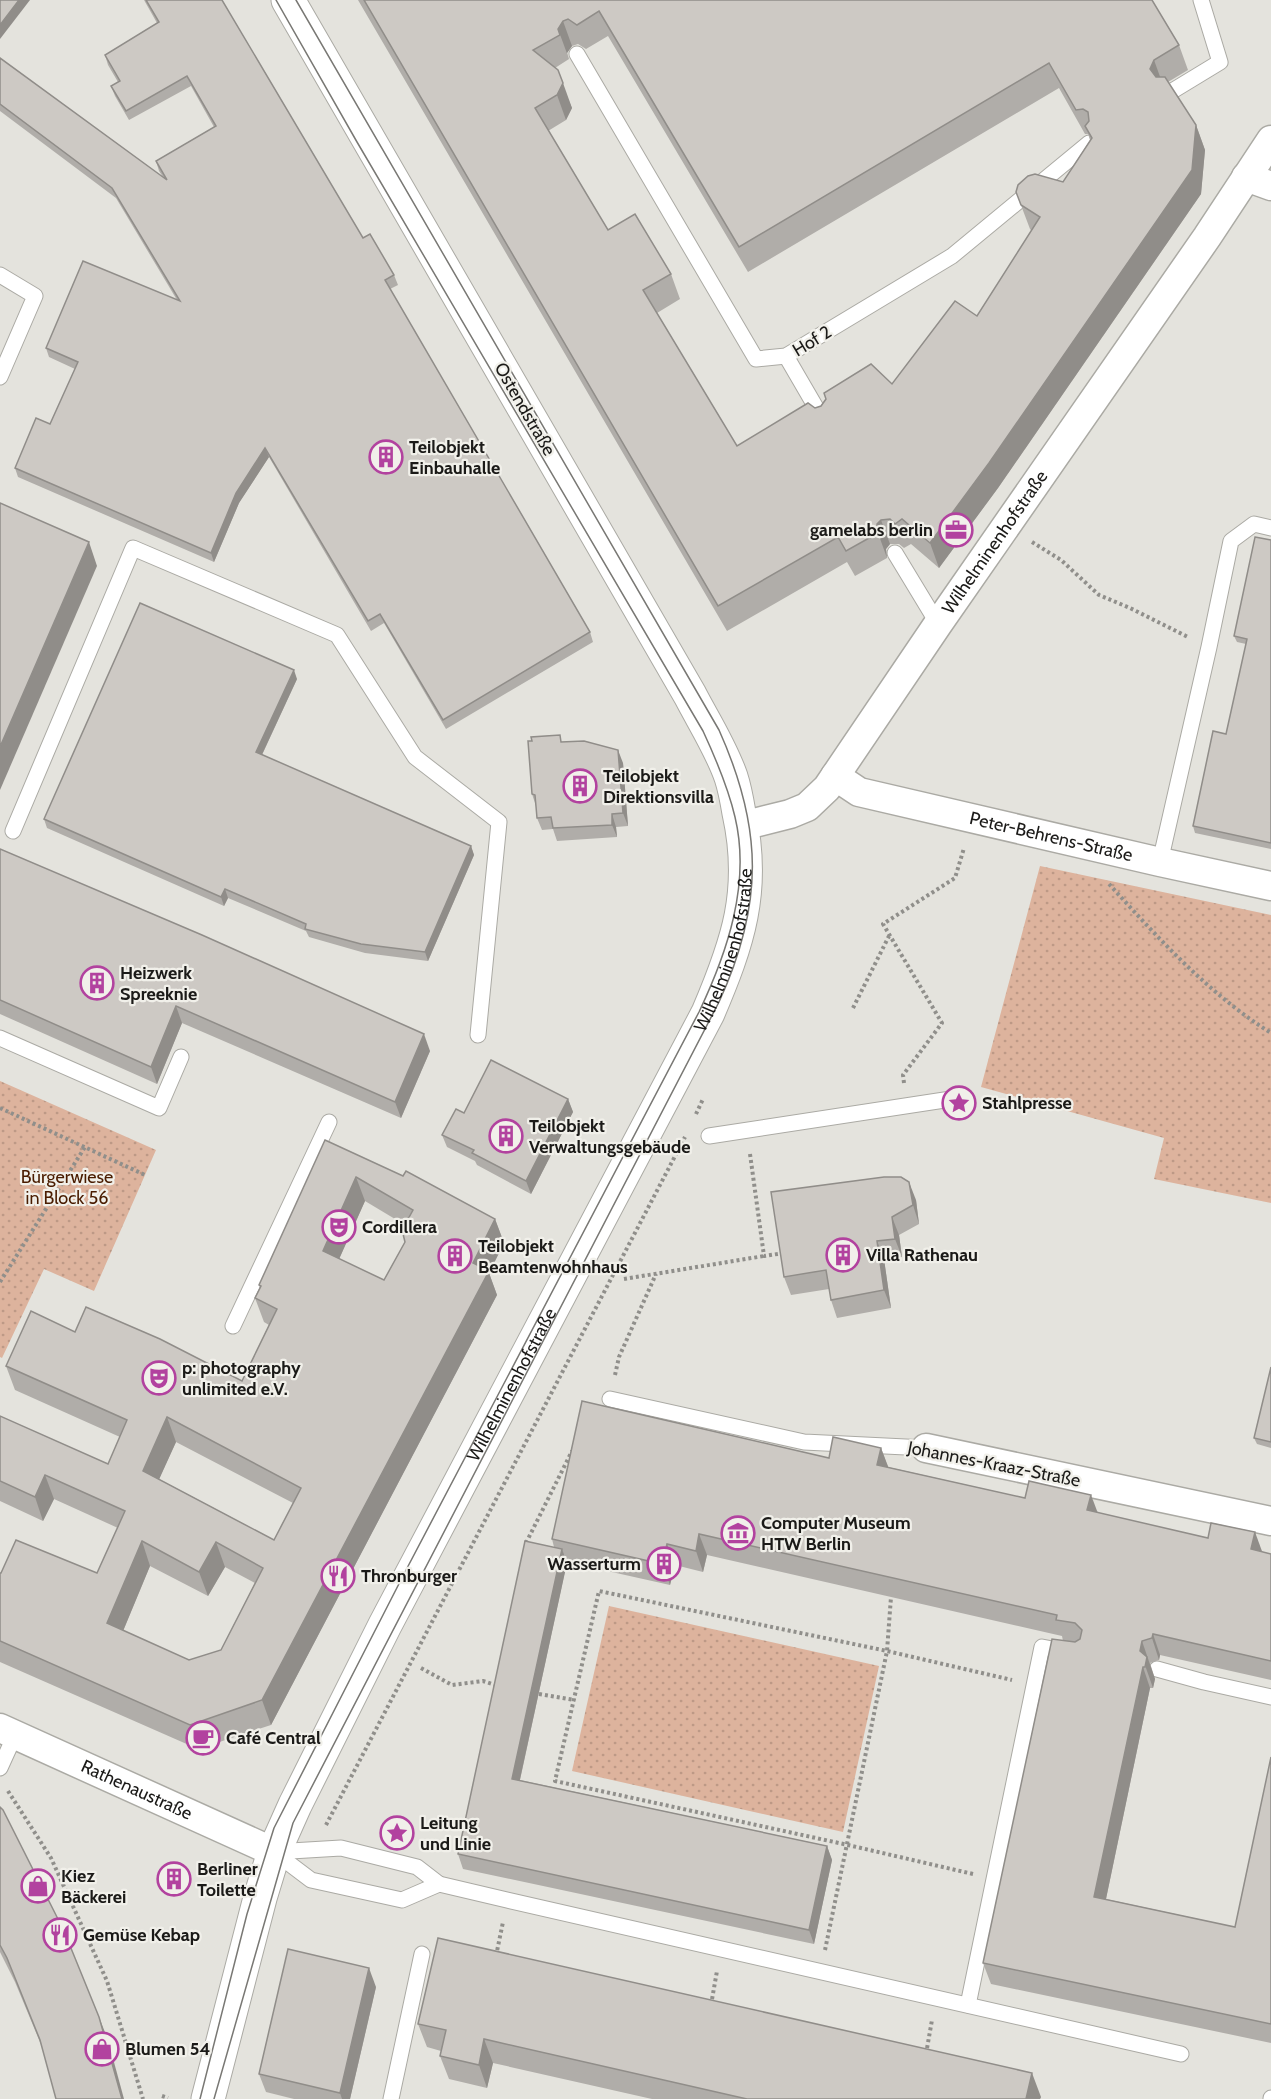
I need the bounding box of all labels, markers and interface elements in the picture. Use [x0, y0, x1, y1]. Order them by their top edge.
street label: Hof 2 [788, 321, 836, 361]
street label: Ostendstraße [490, 359, 560, 459]
place label: Teilobjekt Einbauhalle [409, 436, 500, 479]
building icon: Teilobjekt Einbauhalle [368, 439, 404, 475]
street label: Wilhelminenhofstraße [937, 466, 1052, 618]
office icon: gamelabs berlin [938, 512, 974, 548]
place label: gamelabs berlin [810, 519, 933, 541]
place label: Teilobjekt Direktionsvilla [603, 765, 714, 808]
building icon: Teilobjekt Direktionsvilla [562, 768, 598, 804]
street label: Peter-Behrens-Straße [967, 807, 1135, 866]
street label: Wilhelminenhofstraße [689, 868, 757, 1035]
place label: Heizwerk Spreeknie [120, 962, 197, 1005]
building icon: Heizwerk Spreeknie [79, 965, 115, 1001]
place icon: Stahlpresse [941, 1085, 977, 1121]
place label: Stahlpresse [982, 1092, 1072, 1114]
place label: Teilobjekt Verwaltungsgebäude [529, 1115, 691, 1158]
building icon: Teilobjekt Verwaltungsgebäude [488, 1118, 524, 1154]
park label: Bürgerwiese in Block 56 [21, 1166, 113, 1209]
theatre icon: Cordillera [321, 1209, 357, 1245]
place label: Cordillera [362, 1216, 437, 1238]
place label: Teilobjekt Beamtenwohnhaus [478, 1235, 628, 1278]
building icon: Villa Rathenau [825, 1237, 861, 1273]
building icon: Teilobjekt Beamtenwohnhaus [437, 1238, 473, 1274]
place label: Villa Rathenau [866, 1244, 978, 1266]
street label: Wilhelminenhofstraße [462, 1304, 561, 1465]
place label: p: photography unlimited e.V. [182, 1357, 301, 1400]
theatre icon: p: photography unlimited e.V. [141, 1360, 177, 1396]
street label: Johannes-Kraaz-Straße [905, 1436, 1082, 1492]
place label: Computer Museum HTW Berlin [761, 1512, 911, 1555]
museum icon: Computer Museum HTW Berlin [720, 1515, 756, 1551]
building icon: Wasserturm [646, 1546, 682, 1582]
place label: Wasserturm [547, 1553, 641, 1575]
restaurant icon: Thronburger [320, 1558, 356, 1594]
place label: Thronburger [361, 1565, 457, 1587]
cafe icon: Café Central [185, 1720, 221, 1756]
place label: Café Central [226, 1727, 321, 1749]
street label: Rathenaustraße [78, 1755, 196, 1825]
place label: Leitung und Linie [420, 1812, 491, 1855]
place icon: Leitung und Linie [379, 1815, 415, 1851]
place label: Berliner Toilette [197, 1858, 258, 1901]
building icon: Berliner Toilette [156, 1861, 192, 1897]
place label: Kiez Bäckerei [61, 1865, 126, 1908]
shop icon: Kiez Bäckerei [20, 1868, 56, 1904]
restaurant icon: Gemüse Kebap [42, 1917, 78, 1953]
place label: Gemüse Kebap [83, 1924, 200, 1946]
shop icon: Blumen 54 [84, 2031, 120, 2067]
place label: Blumen 54 [125, 2038, 210, 2060]

